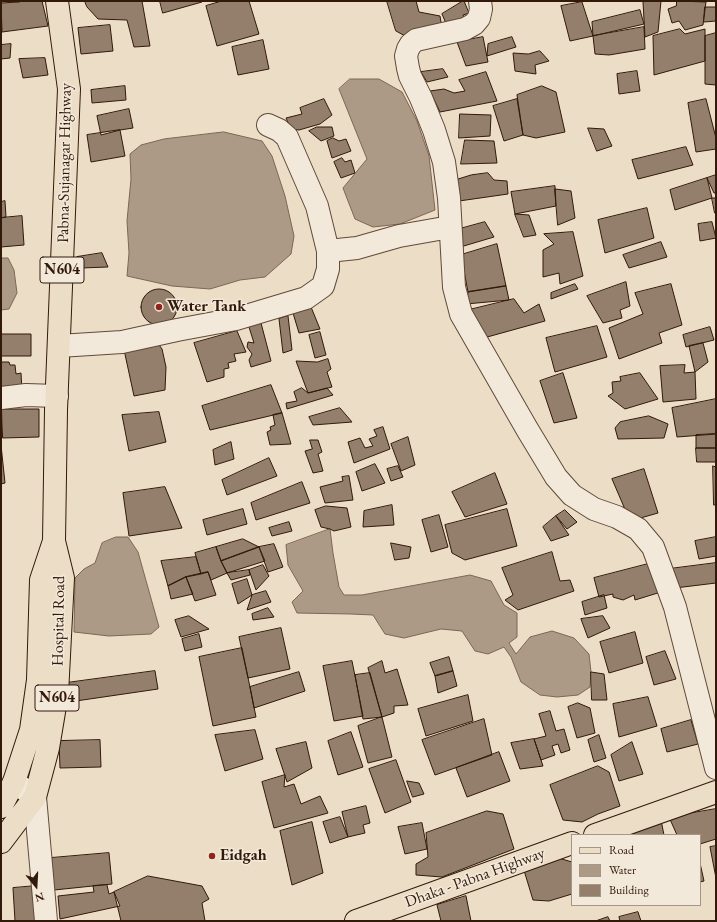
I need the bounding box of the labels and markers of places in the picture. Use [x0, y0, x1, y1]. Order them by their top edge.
place label: Water Tank [167, 297, 246, 317]
marker: Water Tank [154, 302, 164, 312]
place label: Eidgah [220, 846, 267, 866]
marker: Eidgah [207, 851, 217, 861]

